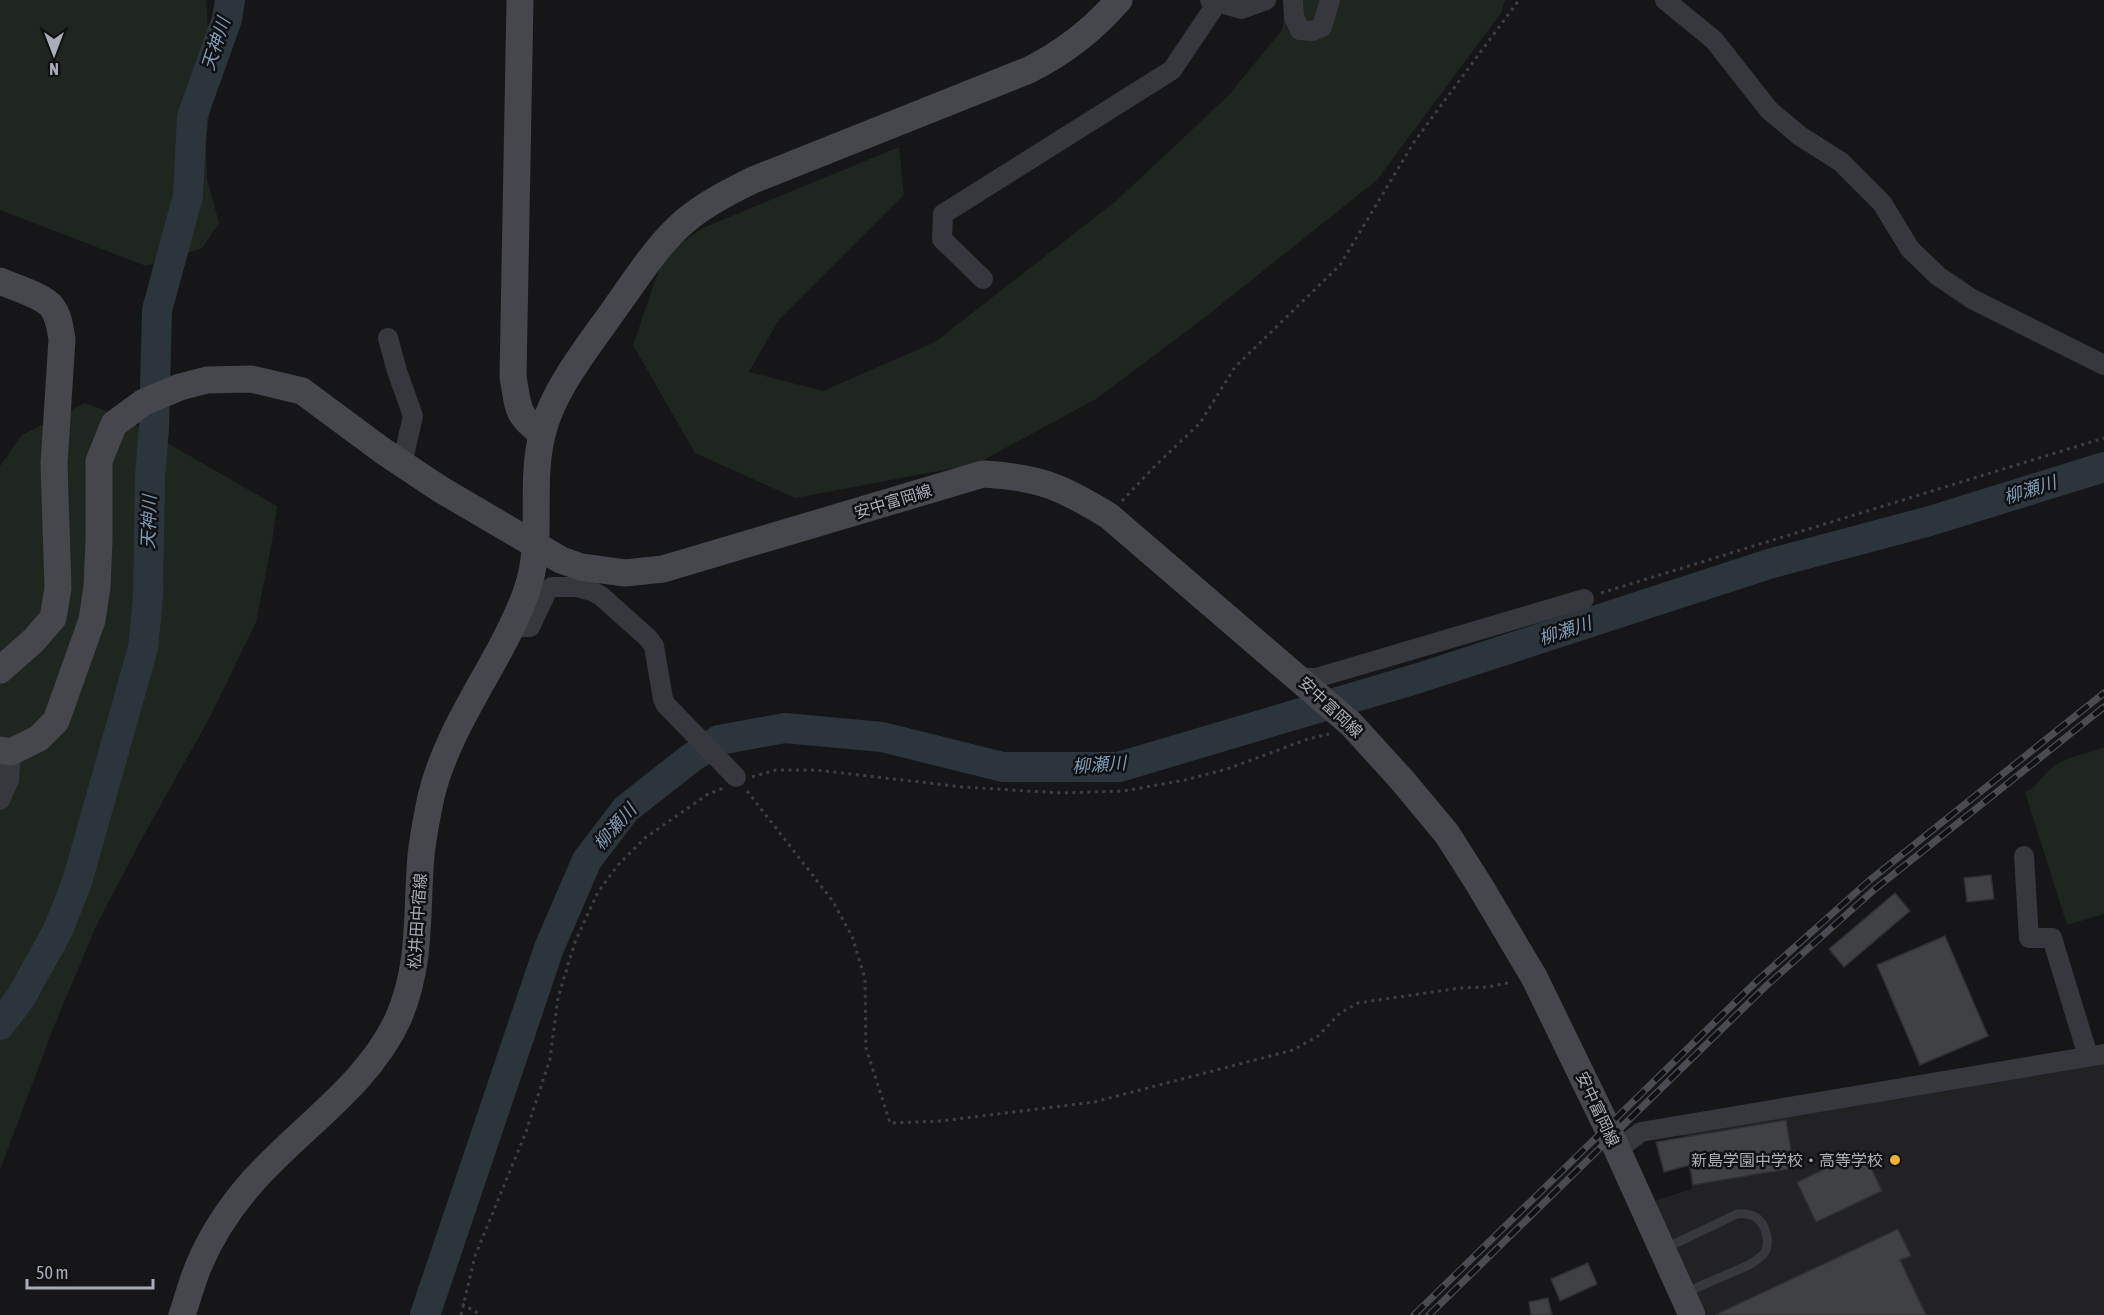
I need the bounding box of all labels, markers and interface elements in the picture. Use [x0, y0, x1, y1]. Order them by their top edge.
water label: 天神川 [197, 13, 234, 73]
north arrow [24, 24, 84, 84]
text: N [49, 60, 59, 78]
water label: 柳瀬川 [2001, 471, 2061, 507]
street label: 安中富岡線 [852, 481, 934, 521]
water label: 天神川 [137, 493, 160, 549]
water label: 柳瀬川 [1536, 612, 1596, 649]
street label: 安中富岡線 [1296, 673, 1366, 741]
water label: 柳瀬川 [1071, 752, 1129, 777]
water label: 柳瀬川 [589, 798, 642, 854]
street label: 松井田中宿線 [405, 872, 429, 970]
street label: 安中富岡線 [1573, 1069, 1623, 1149]
place label: 新島学園中学校・高等学校 [1691, 1151, 1883, 1169]
marker: 新島学園中学校・高等学校 [1888, 1153, 1902, 1167]
scale bar [27, 1252, 153, 1290]
text: 50 m [36, 1262, 68, 1283]

